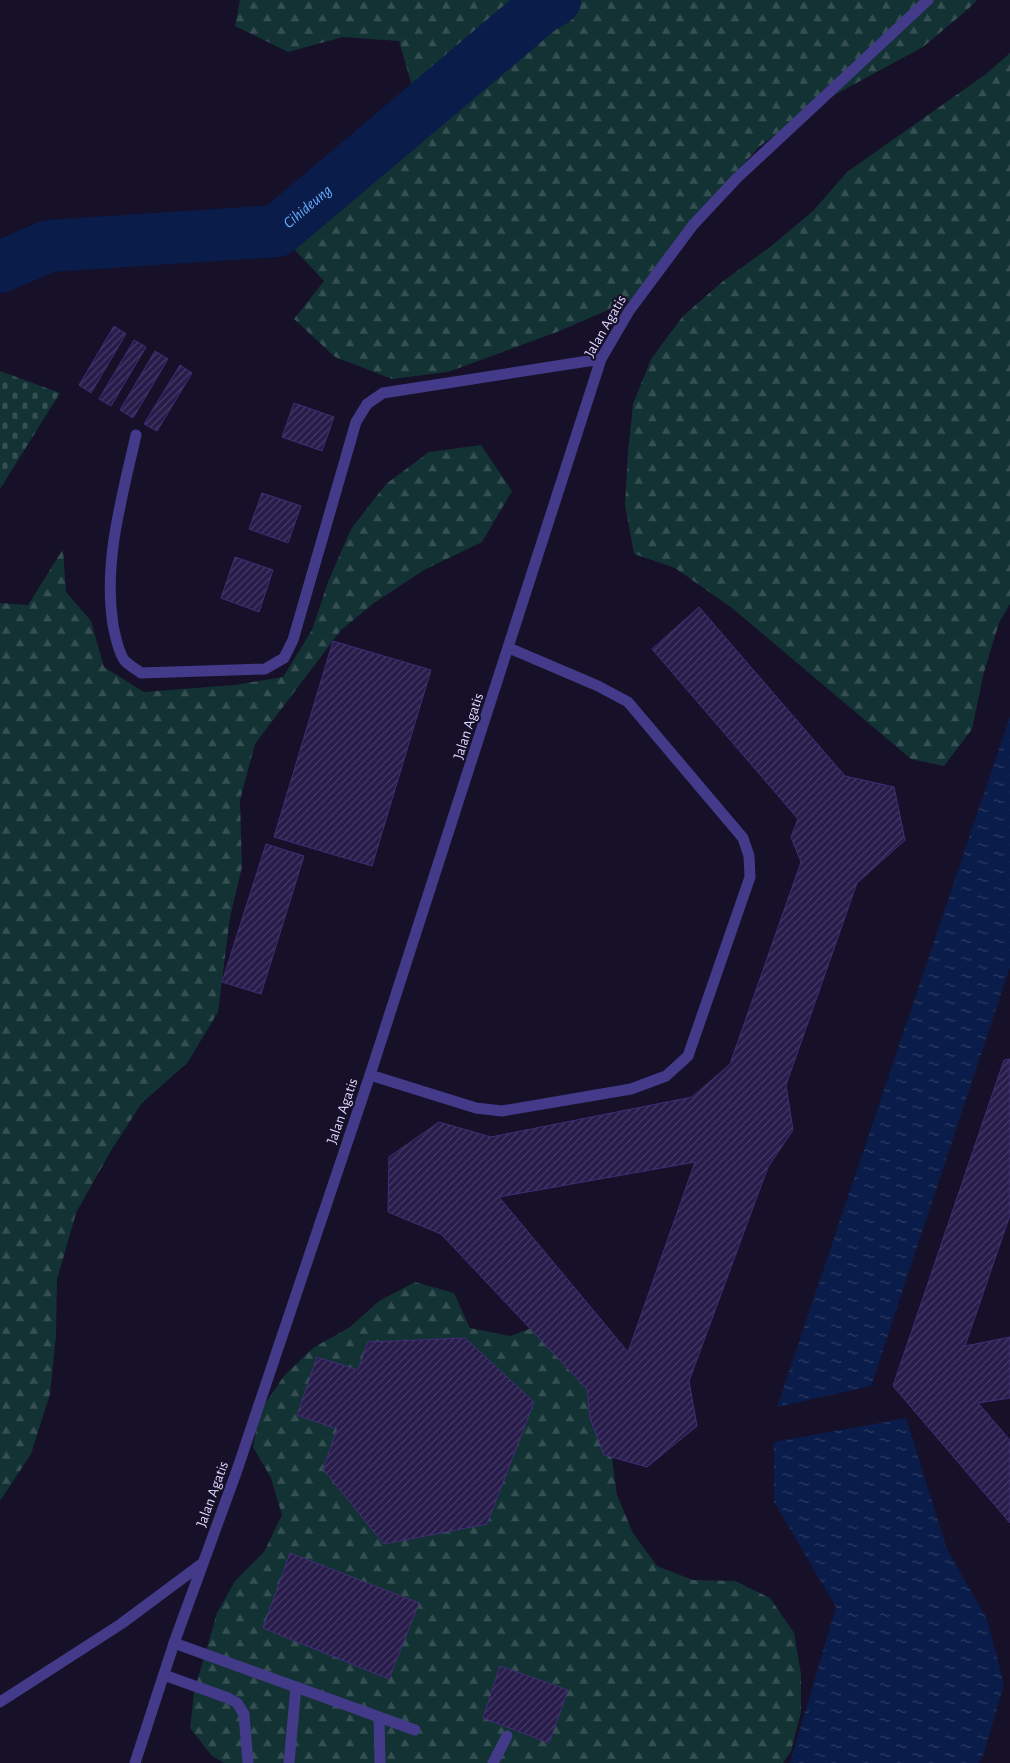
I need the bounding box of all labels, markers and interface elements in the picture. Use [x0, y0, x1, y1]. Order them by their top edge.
water label: Cihideung [280, 182, 335, 231]
street label: Jalan Agatis [582, 293, 629, 360]
street label: Jalan Agatis [451, 691, 486, 761]
street label: Jalan Agatis [324, 1076, 361, 1146]
street label: Jalan Agatis [194, 1459, 231, 1529]

